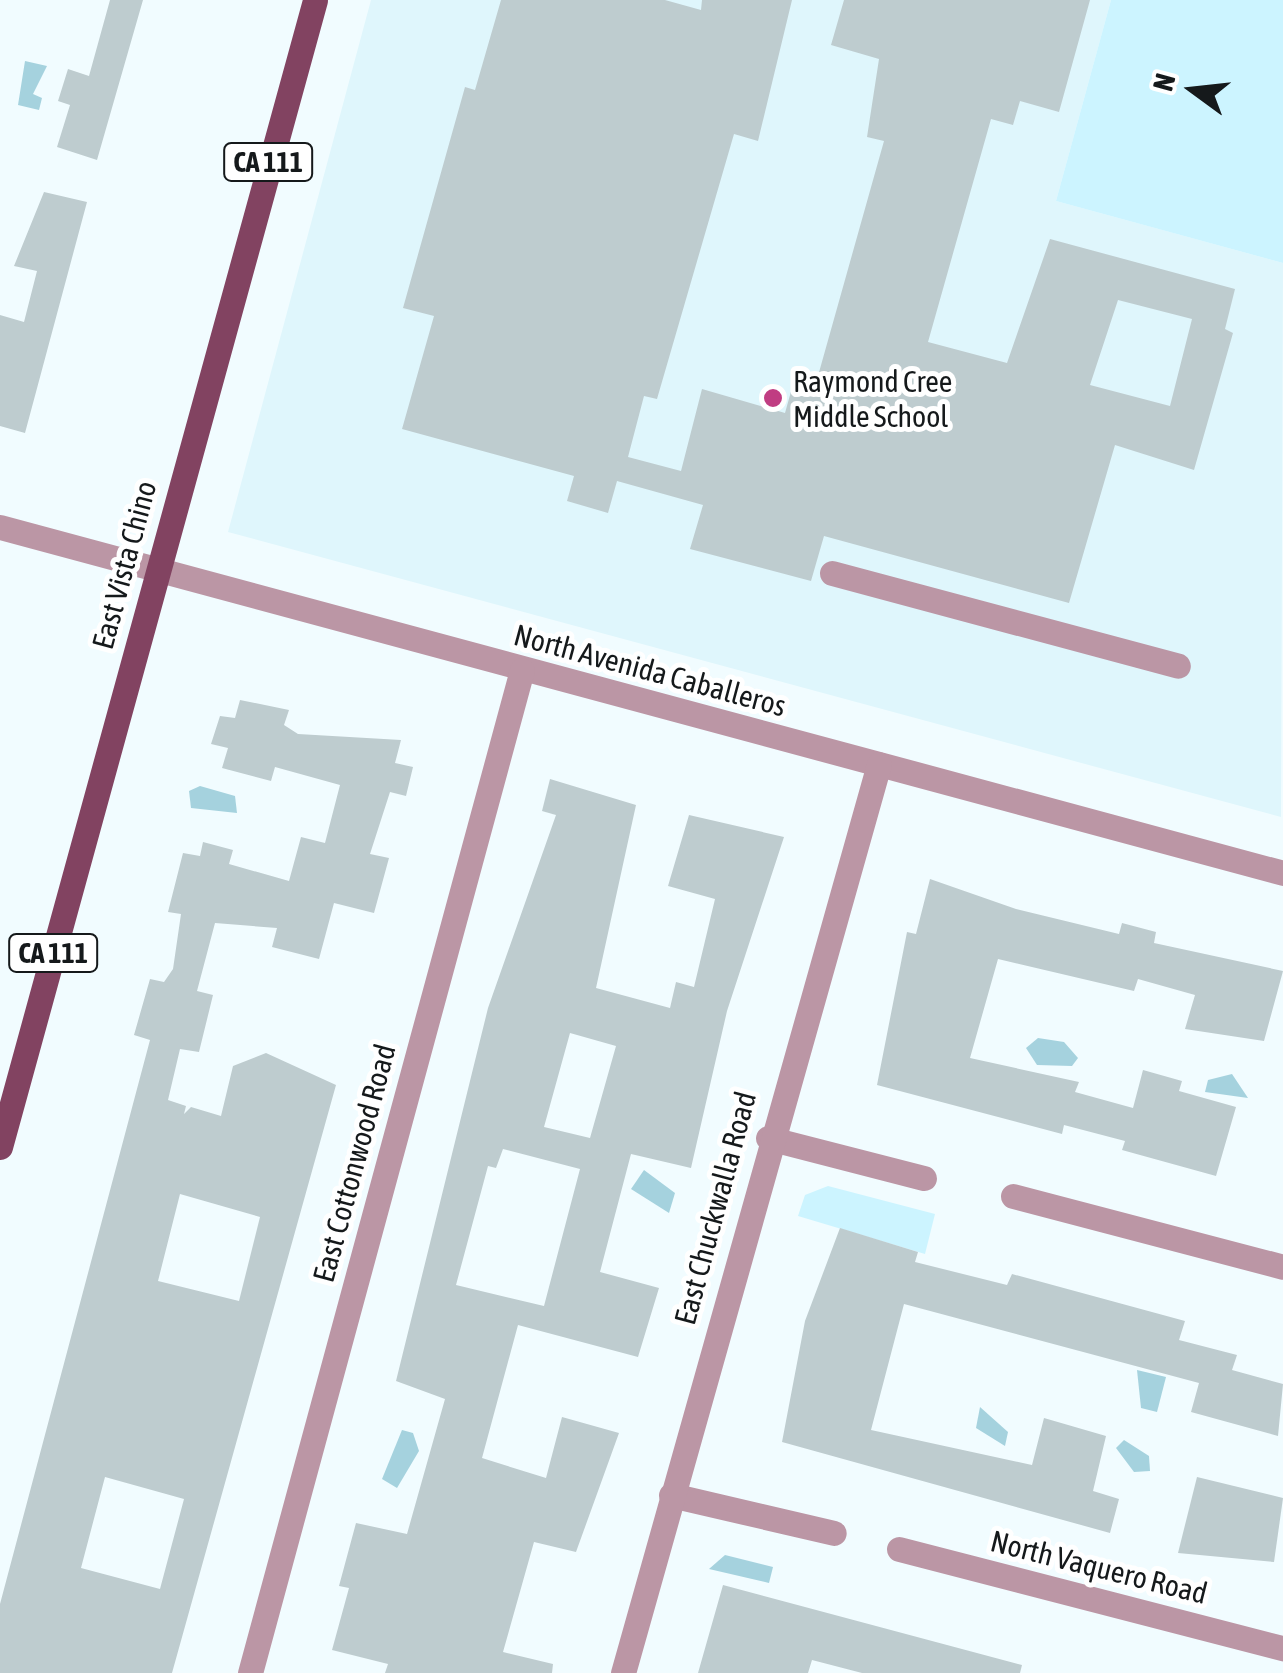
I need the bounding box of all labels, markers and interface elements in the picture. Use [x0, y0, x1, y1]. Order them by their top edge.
north arrow [1143, 40, 1243, 140]
text: N [1146, 70, 1182, 94]
road number: CA 111 [223, 139, 313, 185]
place label: Raymond Cree Middle School [793, 363, 952, 434]
marker: Raymond Cree Middle School [762, 387, 784, 409]
street label: East Vista Chino [84, 477, 164, 653]
street label: North Avenida Caballeros [510, 616, 790, 724]
road number: CA 111 [8, 930, 98, 976]
street label: East Cottonwood Road [305, 1040, 403, 1286]
street label: East Chuckwalla Road [667, 1088, 763, 1328]
street label: North Vaquero Road [987, 1523, 1211, 1611]

